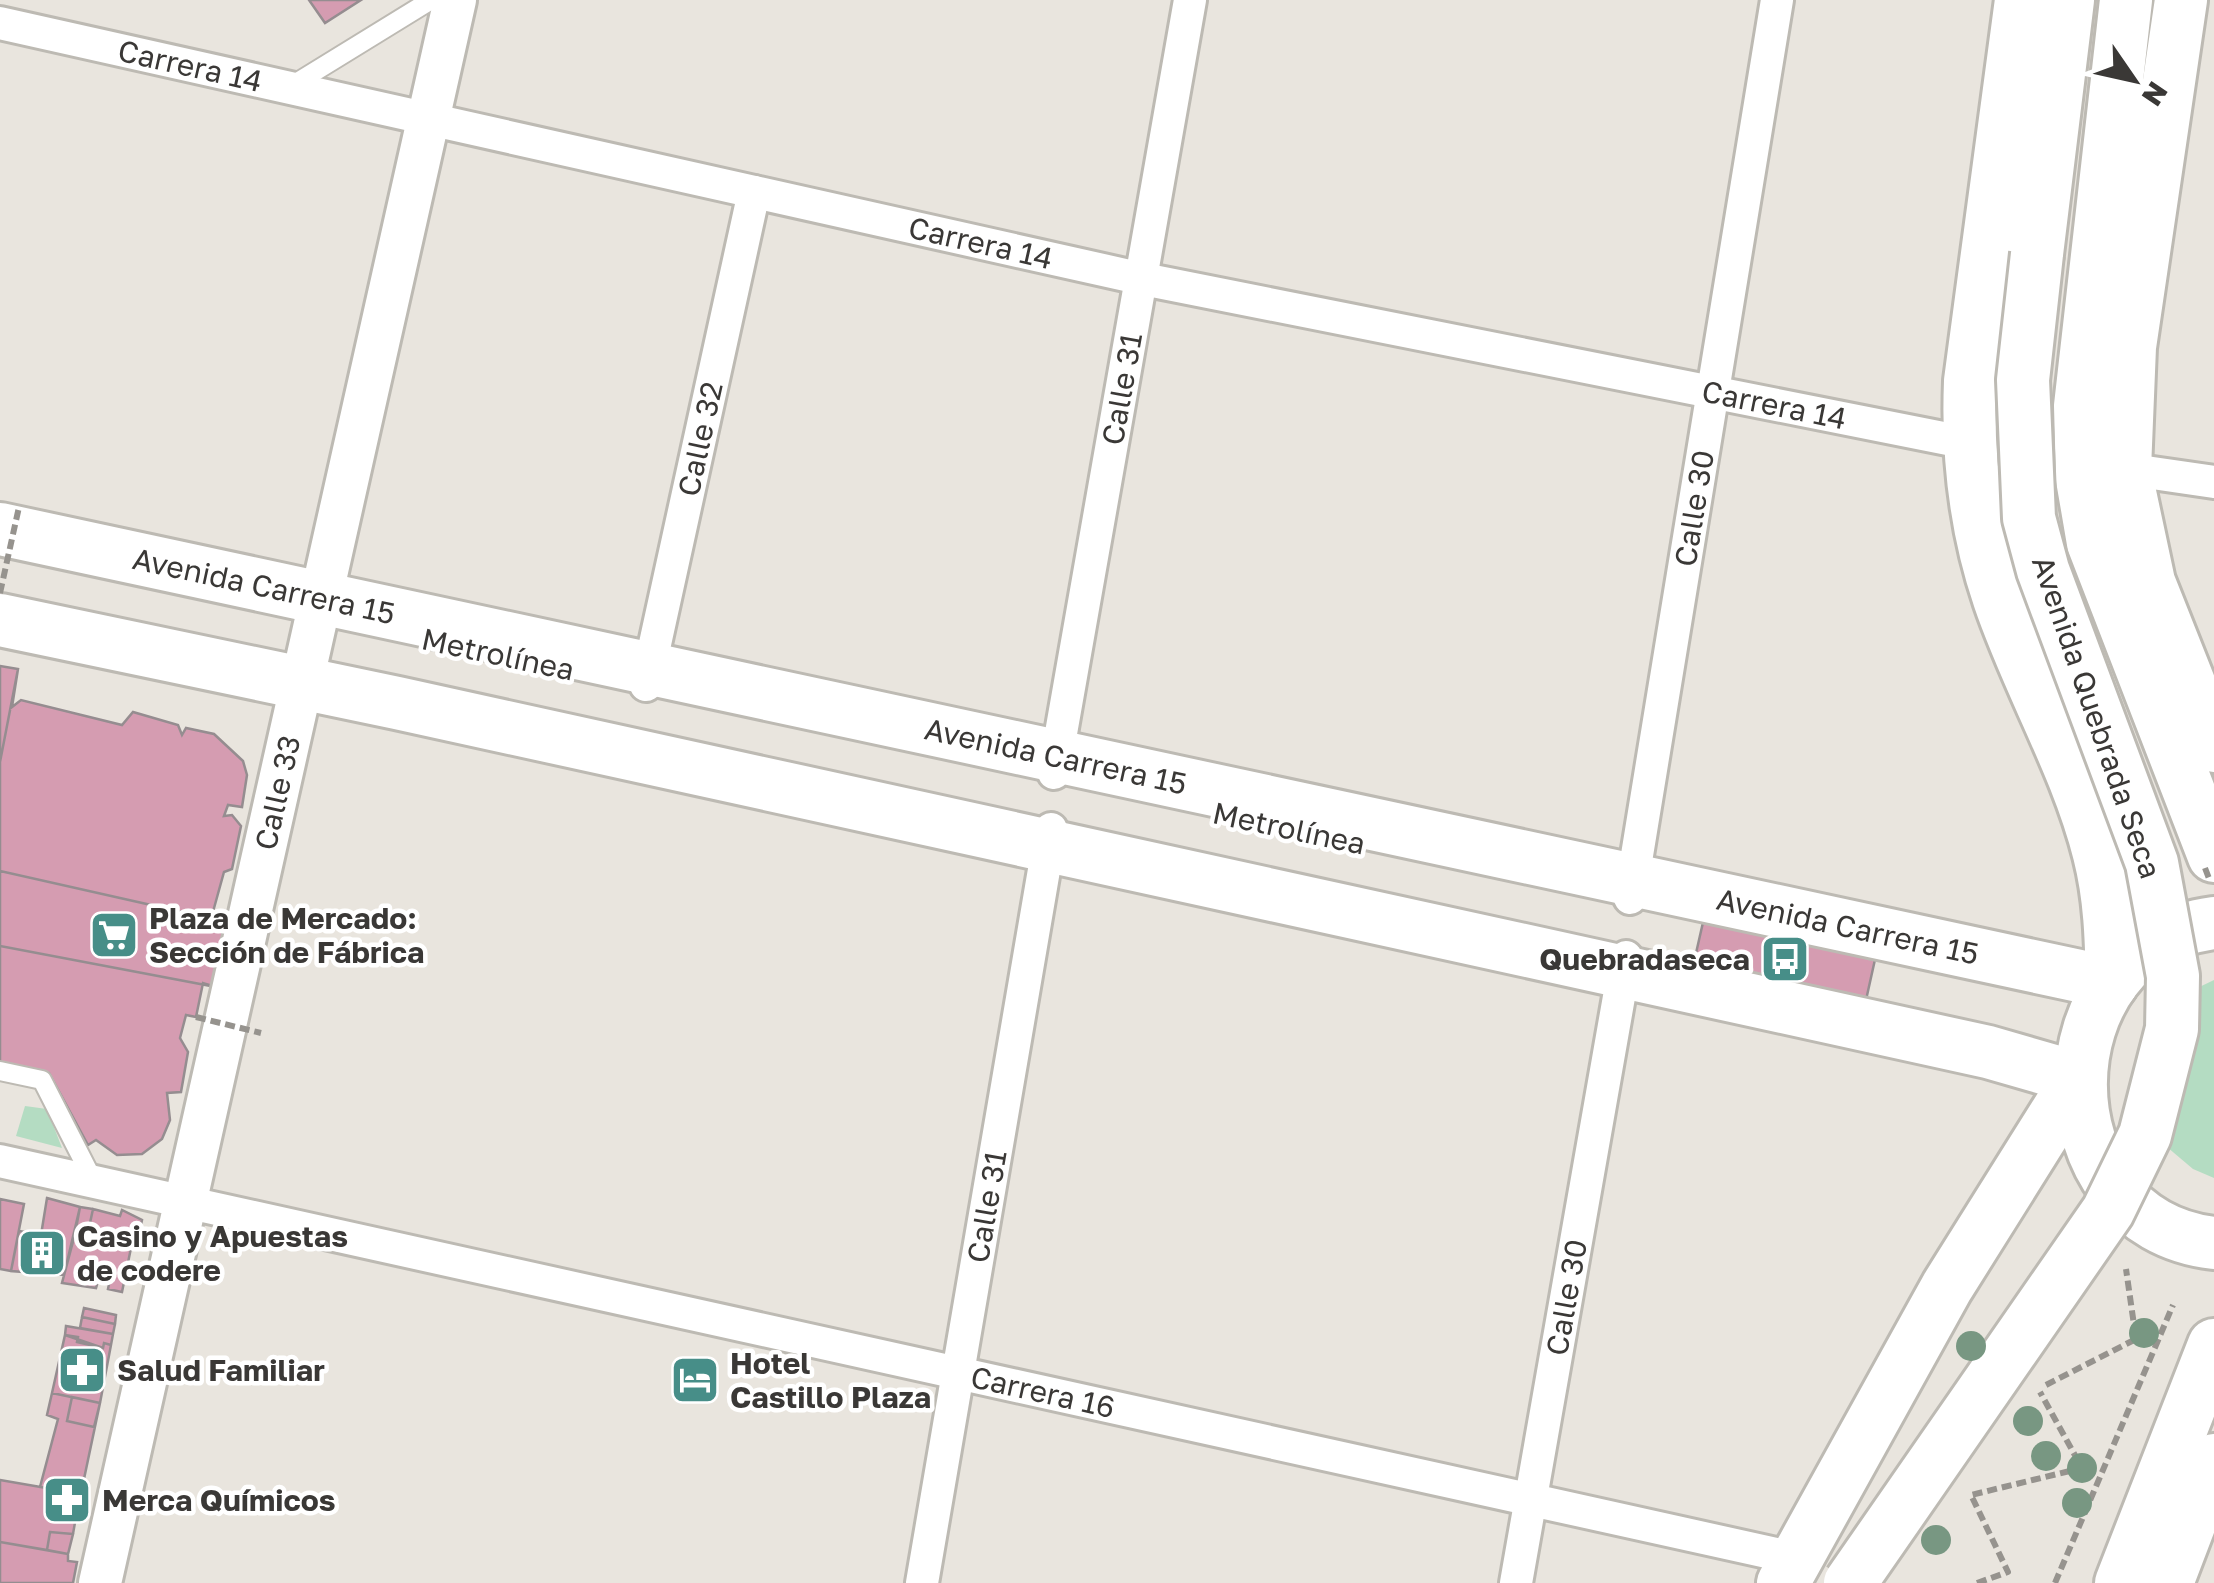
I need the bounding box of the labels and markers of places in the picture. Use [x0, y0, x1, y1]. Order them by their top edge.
place label: Plaza de Mercado: Sección de Fábrica [149, 900, 424, 970]
supermarket icon: Plaza de Mercado: Sección de Fábrica [88, 909, 140, 961]
bus stop icon: Quebradaseca [1759, 933, 1811, 985]
place label: Quebradaseca [1539, 941, 1750, 977]
place label: Casino y Apuestas de codere [77, 1218, 348, 1288]
building icon: Casino y Apuestas de codere [16, 1227, 68, 1279]
pharmacy icon: Salud Familiar [56, 1344, 108, 1396]
place label: Hotel Castillo Plaza [730, 1345, 931, 1415]
place label: Salud Familiar [117, 1352, 325, 1388]
hotel icon: Hotel Castillo Plaza [669, 1354, 721, 1406]
pharmacy icon: Merca Químicos [41, 1474, 93, 1526]
place label: Merca Químicos [102, 1482, 336, 1518]

